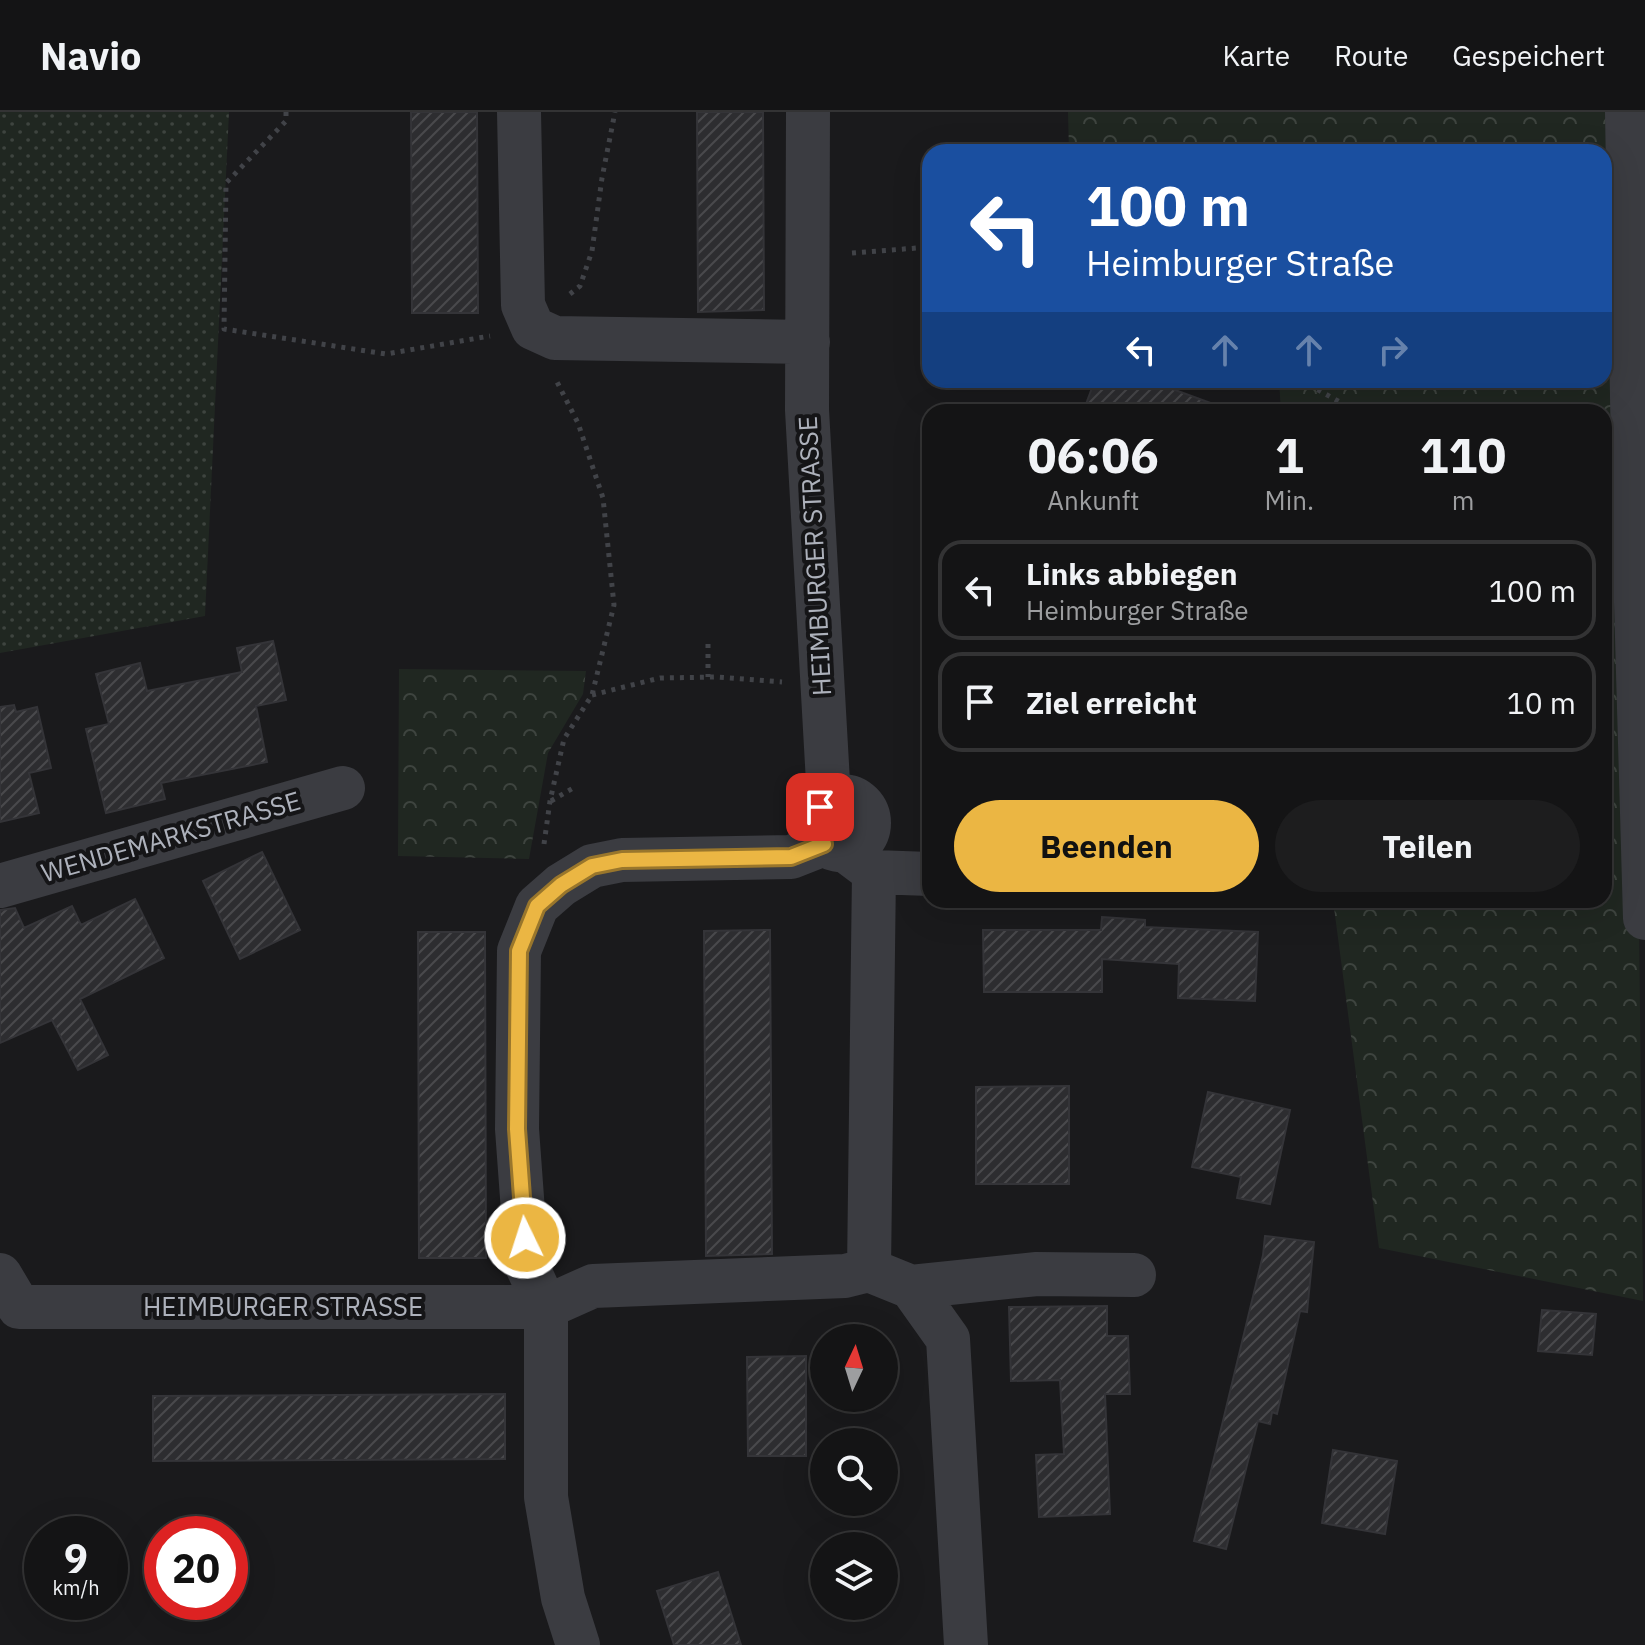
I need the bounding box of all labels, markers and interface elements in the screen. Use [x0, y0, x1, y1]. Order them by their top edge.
text: Navio [40, 31, 142, 80]
text: Karte [1222, 37, 1290, 74]
text: Route [1334, 37, 1408, 74]
text: Gespeichert [1452, 37, 1605, 74]
text: 100 m [1086, 169, 1250, 241]
icon: left [954, 176, 1058, 280]
text: Heimburger Straße [1086, 239, 1394, 286]
icon: left [1119, 328, 1163, 372]
icon: ahead [1203, 328, 1247, 372]
icon: ahead [1287, 328, 1331, 372]
icon: right [1371, 328, 1415, 372]
street label: HEIMBURGER STRASSE [790, 415, 838, 697]
text: 06:06 [1028, 424, 1159, 486]
text: 1 [1275, 424, 1304, 486]
text: 110 [1420, 424, 1506, 486]
text: Ankunft [1047, 483, 1139, 517]
text: Min. [1265, 483, 1314, 517]
text: m [1452, 483, 1474, 517]
text: Links abbiegen [1026, 554, 1238, 593]
icon: left [958, 568, 1002, 612]
text: 100 m [1489, 571, 1576, 610]
text: Heimburger Straße [1026, 593, 1249, 627]
icon: arrive [958, 680, 1002, 724]
text: Ziel erreicht [1026, 683, 1197, 722]
text: 10 m [1507, 683, 1576, 722]
pin [786, 773, 854, 841]
street label: WENDEMARKSTRASSE [37, 783, 304, 889]
icon: arrive [798, 785, 842, 829]
button: Beenden [954, 800, 1259, 892]
button: Teilen [1275, 800, 1580, 892]
position arrow [483, 1196, 567, 1280]
street label: HEIMBURGER STRASSE [143, 1289, 423, 1323]
north arrow [810, 1324, 898, 1412]
map controls [810, 1324, 898, 1620]
button: search [810, 1428, 898, 1516]
speed limit sign: 20 [144, 1516, 248, 1620]
text: 9 [64, 1532, 88, 1584]
button: layers [810, 1532, 898, 1620]
text: km/h [52, 1574, 100, 1601]

